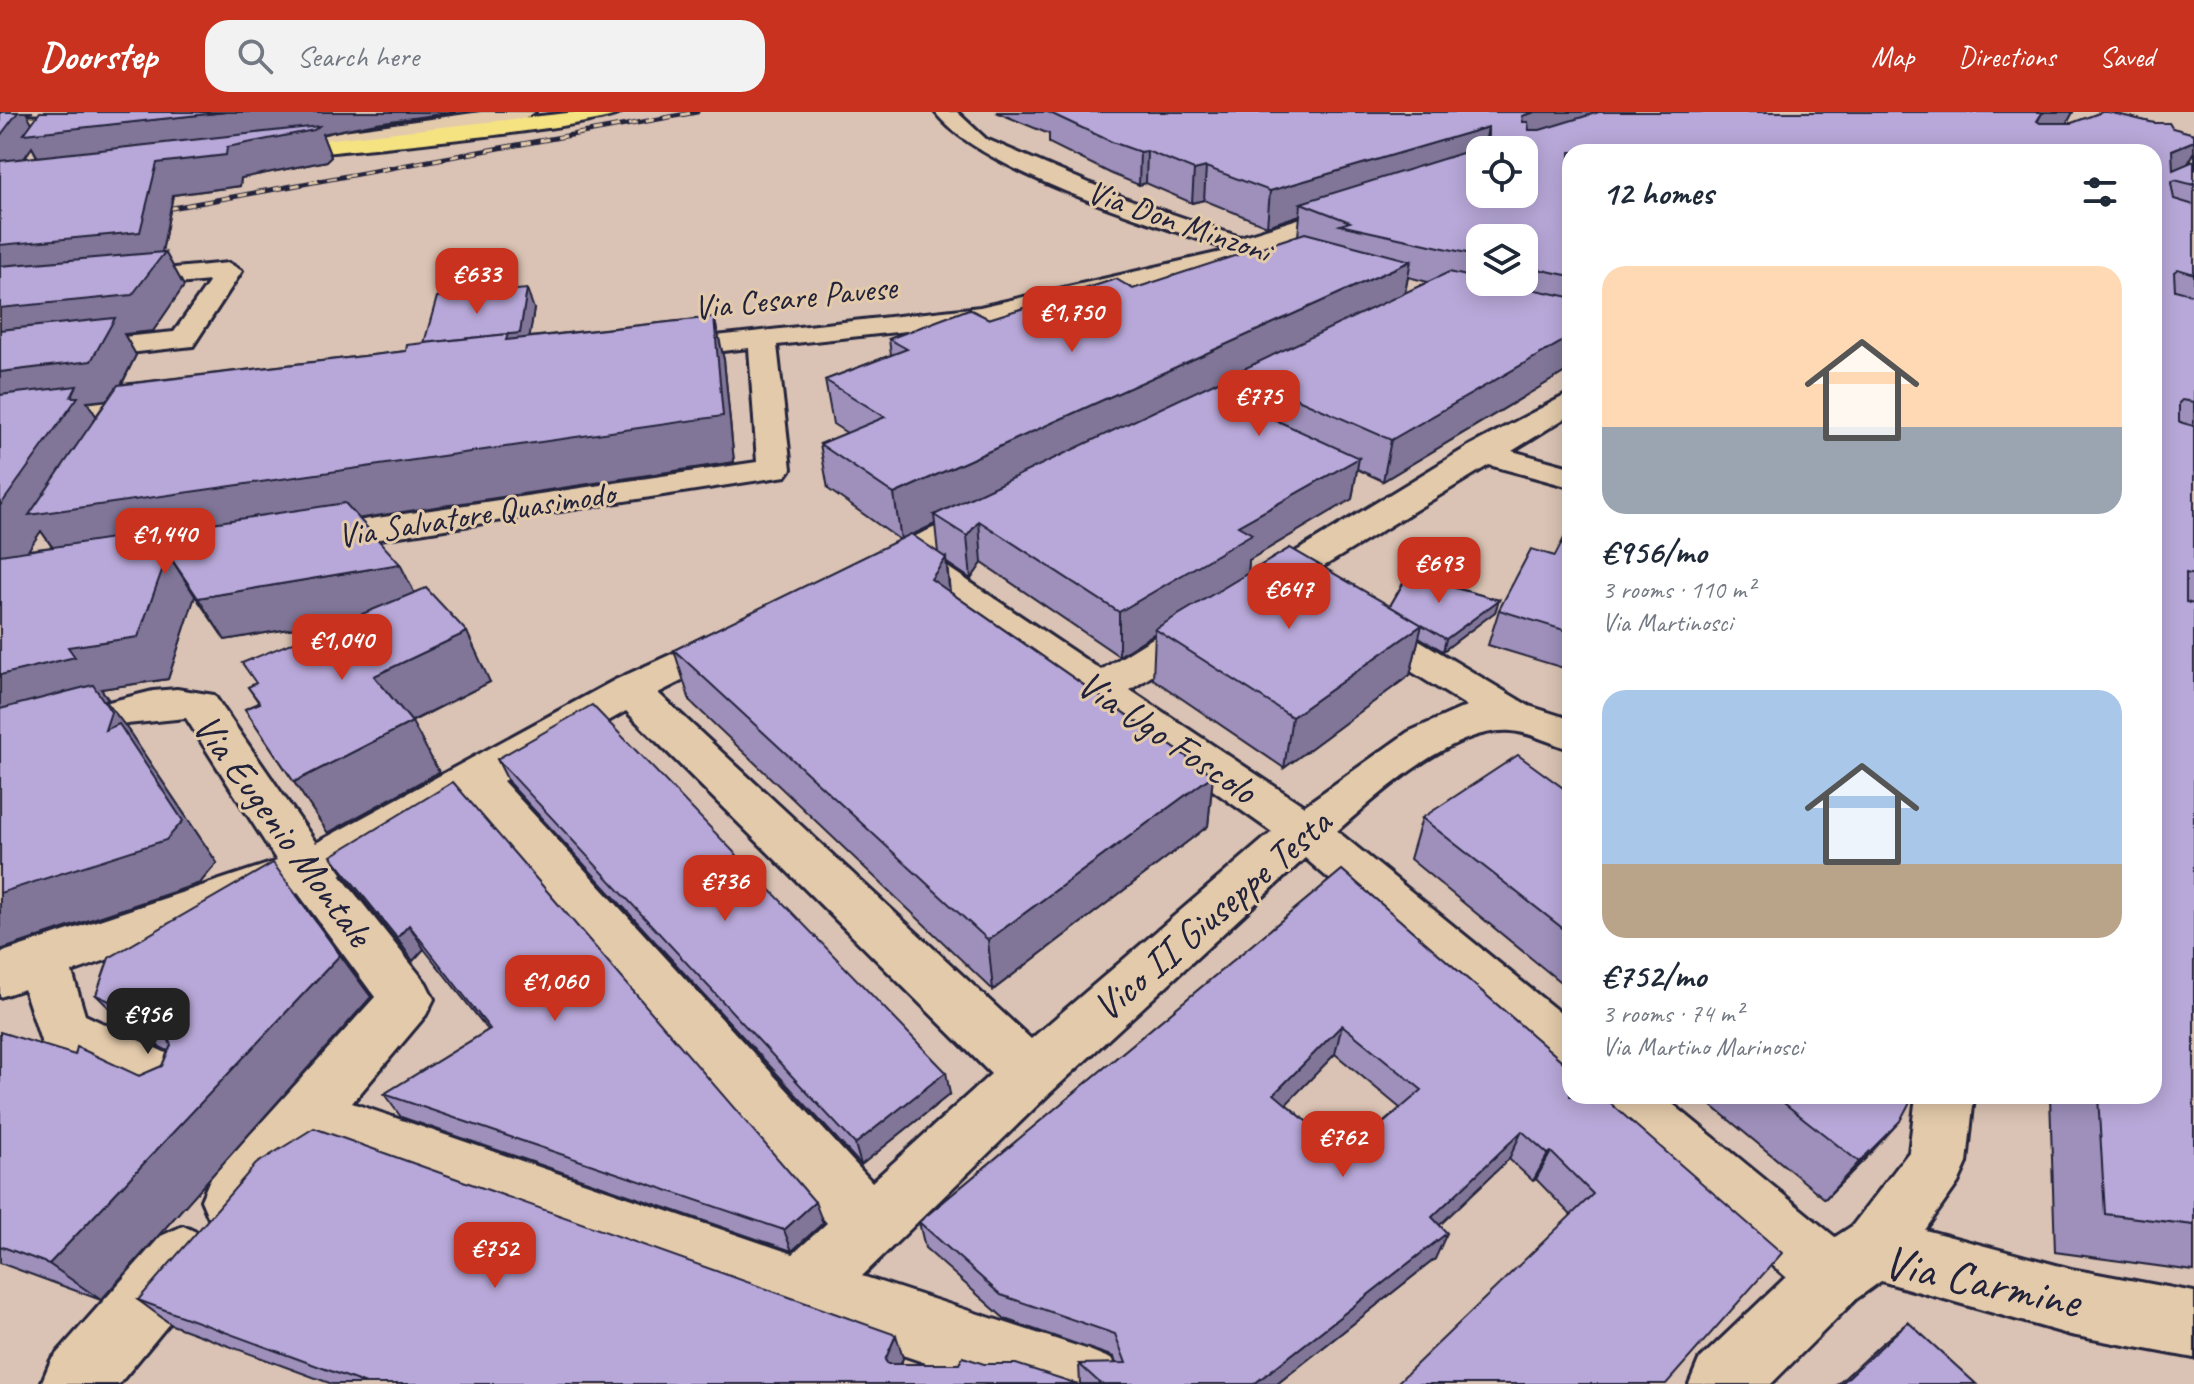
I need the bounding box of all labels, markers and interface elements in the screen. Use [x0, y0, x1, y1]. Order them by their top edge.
search box [205, 20, 765, 92]
text: Doorstep [40, 33, 157, 80]
icon: search [233, 34, 277, 78]
text: Search here [297, 37, 419, 75]
text: Map [1871, 39, 1914, 74]
text: Directions [1958, 39, 2056, 74]
text: Saved [2100, 39, 2154, 74]
map controls [1466, 136, 1538, 296]
button: locate [1466, 136, 1538, 208]
street label: Via Don Minzoni [1082, 170, 1280, 274]
icon: filters [2078, 170, 2122, 214]
text: 12 homes [1602, 171, 1713, 214]
button: layers [1466, 224, 1538, 296]
pin: €633 [430, 248, 524, 316]
text: €633 [453, 257, 501, 290]
street label: Via Cesare Pavese [692, 265, 900, 329]
pin: €1,750 [1007, 286, 1137, 354]
text: €1,750 [1040, 295, 1104, 328]
icon: home [1790, 318, 1934, 462]
pin: €775 [1212, 370, 1306, 438]
text: €775 [1236, 379, 1282, 412]
street label: Via Salvatore Quasimodo [335, 470, 621, 557]
pin: €1,440 [100, 508, 230, 576]
text: €1,440 [133, 517, 197, 550]
text: €956/mo [1602, 530, 1707, 573]
pin: €693 [1392, 537, 1486, 605]
text: €693 [1415, 546, 1463, 579]
pin: €647 [1242, 563, 1336, 631]
text: €647 [1265, 572, 1313, 605]
text: 3 rooms · 110 m² [1602, 573, 1754, 606]
text: Via Martinosci [1602, 606, 1732, 639]
pin: €1,040 [277, 614, 407, 682]
text: €1,040 [310, 623, 374, 656]
street label: Via Ugo Foscolo [1068, 659, 1268, 816]
street label: Via Eugenio Montale [182, 704, 386, 958]
icon: home [1790, 742, 1934, 886]
street label: Vico II Giuseppe Testa [1083, 796, 1344, 1032]
pin: €736 [678, 855, 772, 923]
text: €736 [701, 864, 749, 897]
text: €752/mo [1602, 954, 1706, 997]
pin: €1,060 [490, 955, 620, 1023]
text: €1,060 [523, 964, 587, 997]
pin: €956 [101, 988, 195, 1056]
text: €956 [125, 997, 171, 1030]
text: 3 rooms · 74 m² [1602, 997, 1743, 1030]
text: Via Martino Marinosci [1602, 1030, 1803, 1063]
pin: €762 [1296, 1111, 1390, 1179]
text: €762 [1319, 1120, 1367, 1153]
pin: €752 [448, 1222, 542, 1290]
text: €752 [472, 1231, 518, 1264]
street label: Via Carmine [1878, 1231, 2089, 1332]

